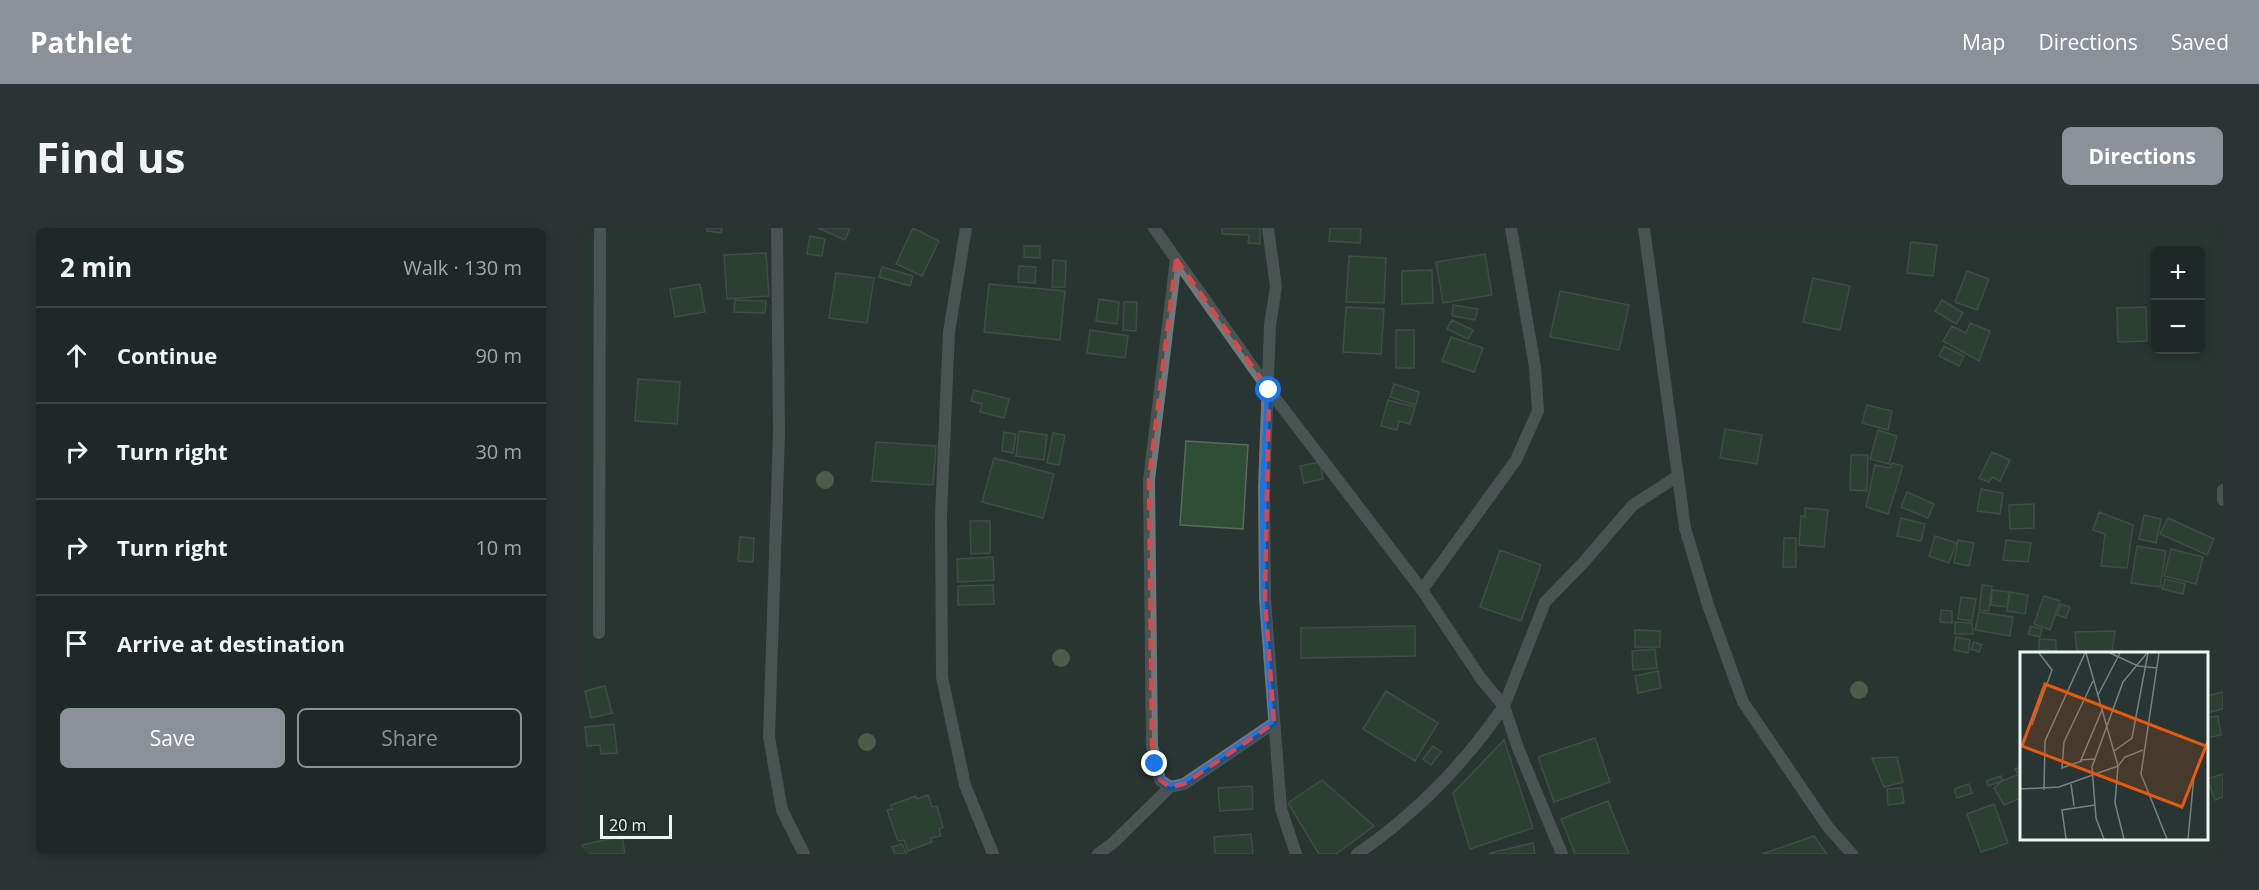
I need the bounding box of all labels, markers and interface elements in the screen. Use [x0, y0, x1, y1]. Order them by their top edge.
text: Pathlet [30, 23, 132, 61]
text: Map [1962, 28, 2005, 56]
text: Directions [2038, 28, 2138, 56]
text: Saved [2171, 28, 2229, 56]
button: Directions [2062, 127, 2223, 185]
text: Find us [36, 128, 185, 185]
map controls [2151, 246, 2205, 354]
button: + [2151, 246, 2205, 300]
text: 2 min [60, 249, 132, 285]
text: Walk · 130 m [403, 254, 522, 281]
button: − [2151, 300, 2205, 354]
icon: ahead [60, 339, 93, 372]
text: Continue [117, 340, 217, 370]
text: 90 m [475, 342, 522, 369]
route start [1255, 376, 1281, 402]
icon: right [60, 435, 93, 468]
text: Turn right [117, 436, 228, 466]
text: 30 m [475, 438, 522, 465]
icon: right [60, 531, 93, 564]
text: Turn right [117, 532, 228, 562]
text: 10 m [475, 534, 522, 561]
icon: arrive [60, 627, 93, 660]
text: Arrive at destination [117, 628, 345, 658]
inset map [2020, 652, 2208, 839]
button: Save [60, 708, 285, 768]
button: Share [297, 708, 522, 768]
route end [1141, 750, 1167, 776]
scale bar [600, 812, 672, 840]
text: 20 m [609, 814, 646, 836]

